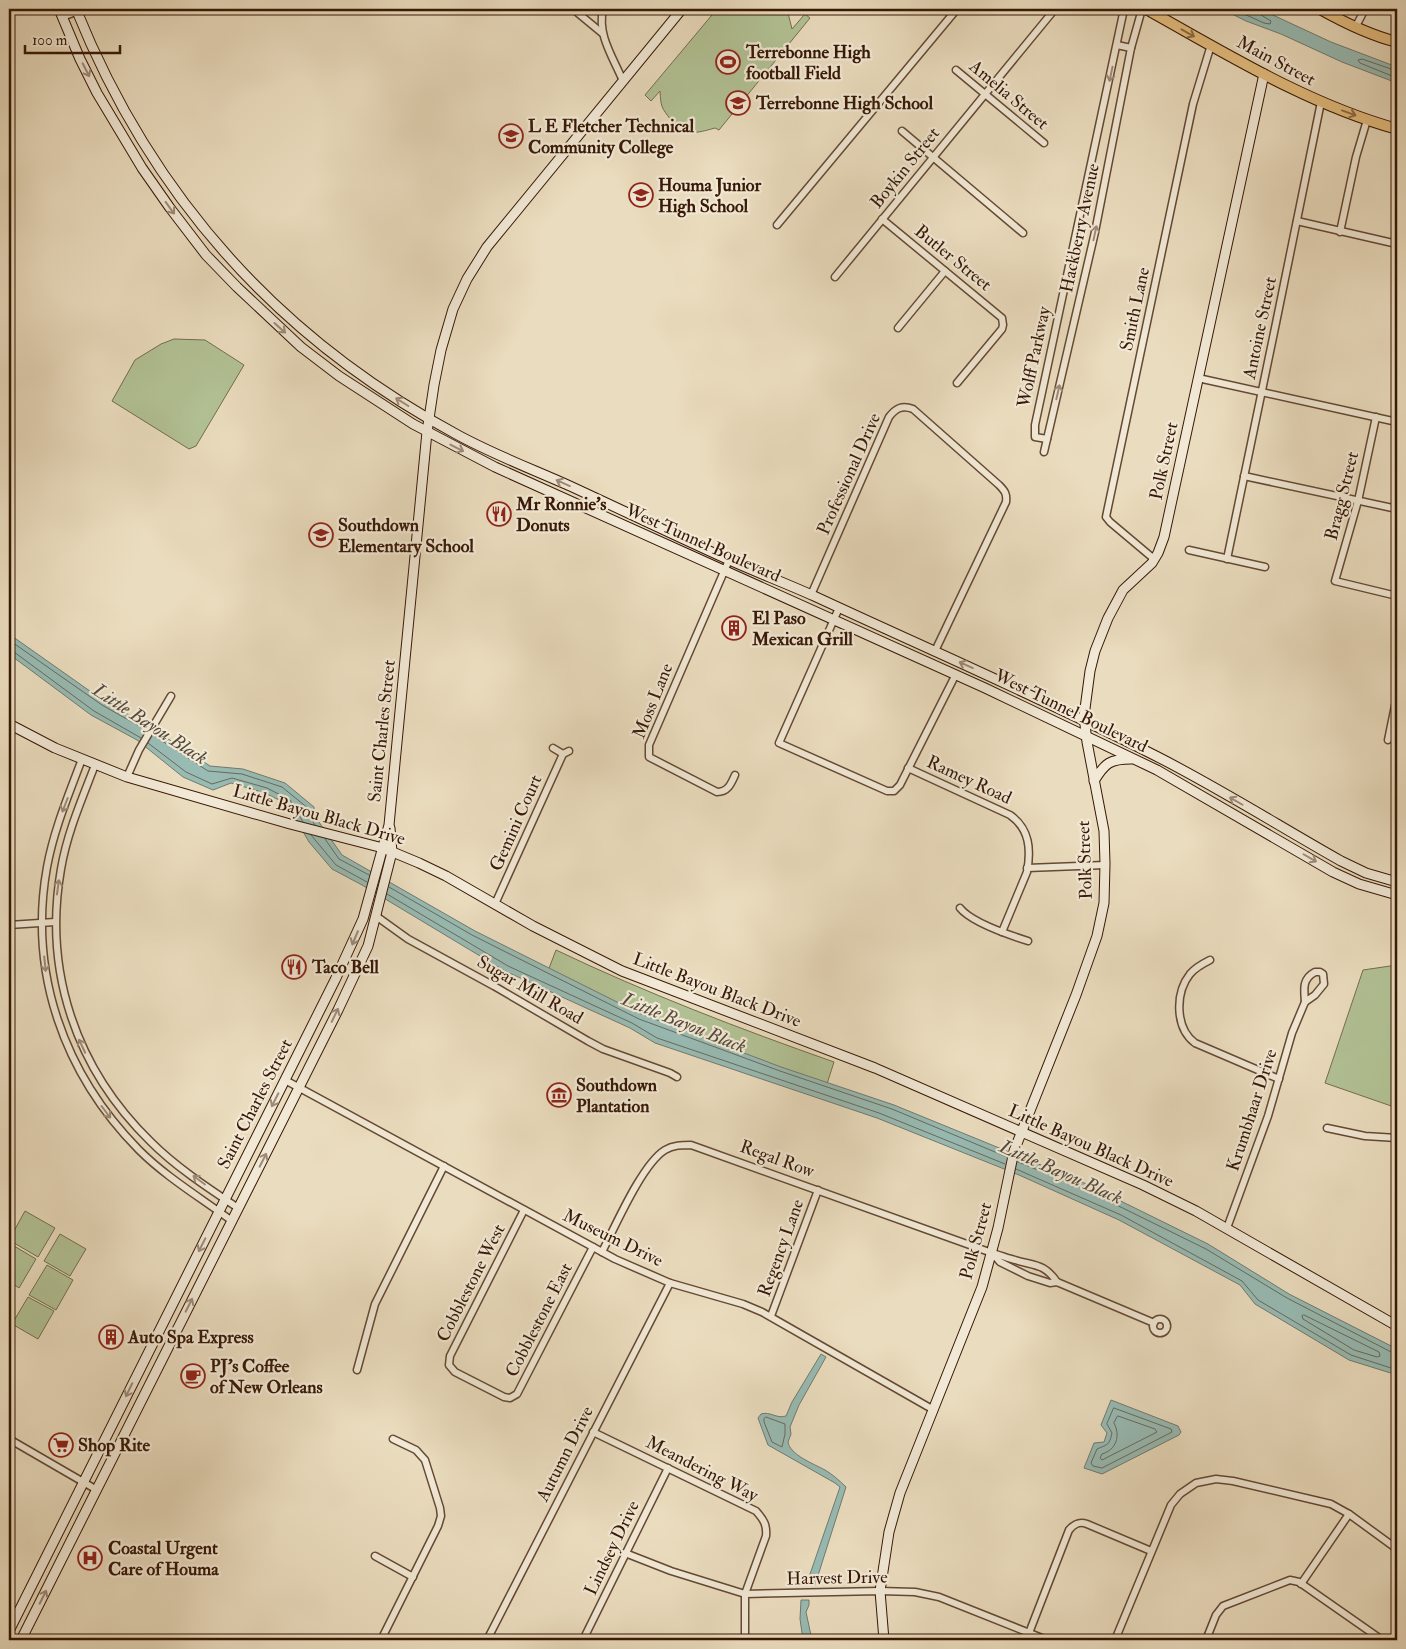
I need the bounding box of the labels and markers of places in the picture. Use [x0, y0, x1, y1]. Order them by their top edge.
place label: Terrebonne High football Field [745, 41, 871, 85]
sports icon: Terrebonne High football Field [715, 49, 741, 75]
school or university icon: Terrebonne High School [725, 90, 751, 116]
place label: Terrebonne High School [755, 92, 933, 115]
place label: L E Fletcher Technical Community College [528, 115, 694, 159]
school or university icon: L E Fletcher Technical Community College [498, 123, 524, 149]
place label: Houma Junior High School [658, 174, 762, 218]
school or university icon: Houma Junior High School [628, 182, 654, 208]
place label: Mr Ronnie's Donuts [515, 493, 607, 537]
restaurant icon: Mr Ronnie's Donuts [486, 501, 512, 527]
place label: Southdown Elementary School [338, 514, 474, 558]
school or university icon: Southdown Elementary School [308, 522, 334, 548]
place label: El Paso Mexican Grill [751, 607, 853, 651]
building icon: El Paso Mexican Grill [721, 615, 747, 641]
restaurant icon: Taco Bell [281, 954, 307, 980]
place label: Taco Bell [311, 956, 379, 979]
place label: Southdown Plantation [576, 1074, 658, 1118]
museum icon: Southdown Plantation [546, 1082, 572, 1108]
building icon: Auto Spa Express [98, 1324, 124, 1350]
place label: Auto Spa Express [127, 1326, 254, 1349]
place label: PJ's Coffee of New Orleans [210, 1355, 323, 1399]
cafe icon: PJ's Coffee of New Orleans [180, 1363, 206, 1389]
supermarket icon: Shop Rite [48, 1432, 74, 1458]
place label: Shop Rite [78, 1434, 150, 1457]
place label: Coastal Urgent Care of Houma [108, 1537, 219, 1581]
hospital icon: Coastal Urgent Care of Houma [77, 1545, 103, 1571]

